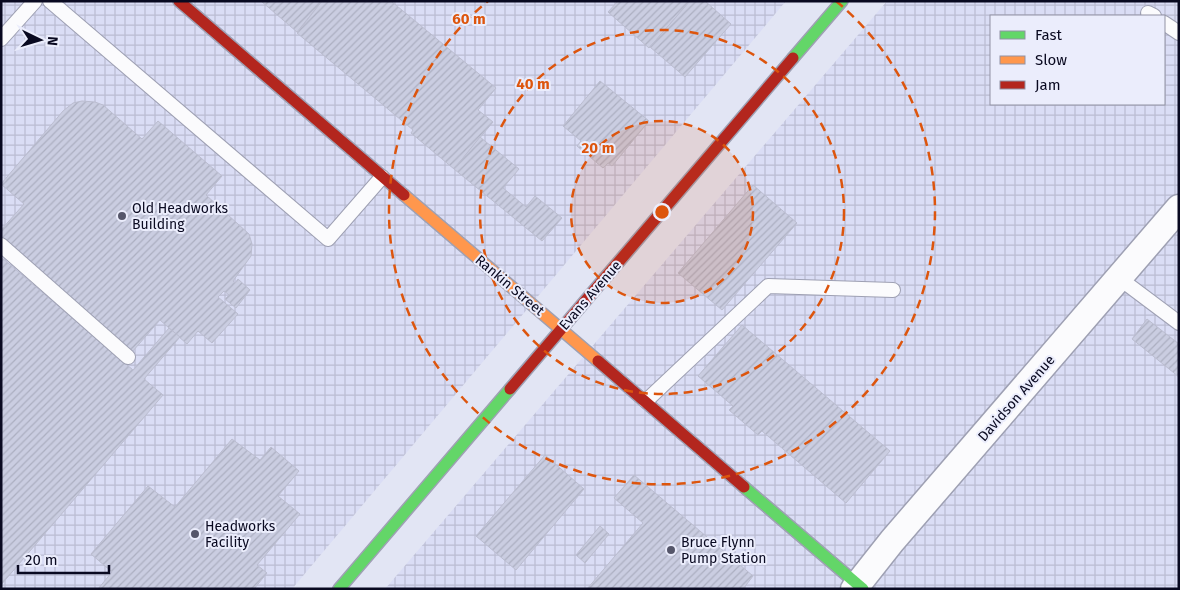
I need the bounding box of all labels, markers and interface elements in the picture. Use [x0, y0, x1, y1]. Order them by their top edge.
text: 60 m [452, 10, 486, 28]
north arrow [15, 15, 65, 65]
legend [990, 15, 1165, 105]
text: Fast [1035, 26, 1062, 44]
text: N [44, 36, 61, 46]
text: Slow [1035, 51, 1067, 69]
text: 40 m [516, 75, 550, 93]
text: Jam [1035, 76, 1061, 94]
text: 20 m [582, 139, 614, 157]
place label: Old Headworks Building [132, 200, 229, 233]
centre of rings [653, 203, 671, 221]
marker: Old Headworks Building [116, 210, 128, 222]
street label: Rankin Street [472, 251, 548, 320]
street label: Evans Avenue [556, 257, 625, 334]
street label: Davidson Avenue [974, 352, 1058, 445]
place label: Headworks Facility [205, 518, 276, 551]
marker: Headworks Facility [189, 528, 201, 540]
place label: Bruce Flynn Pump Station [681, 534, 767, 567]
scale bar [18, 542, 109, 574]
marker: Bruce Flynn Pump Station [665, 544, 677, 556]
text: 20 m [25, 551, 58, 569]

